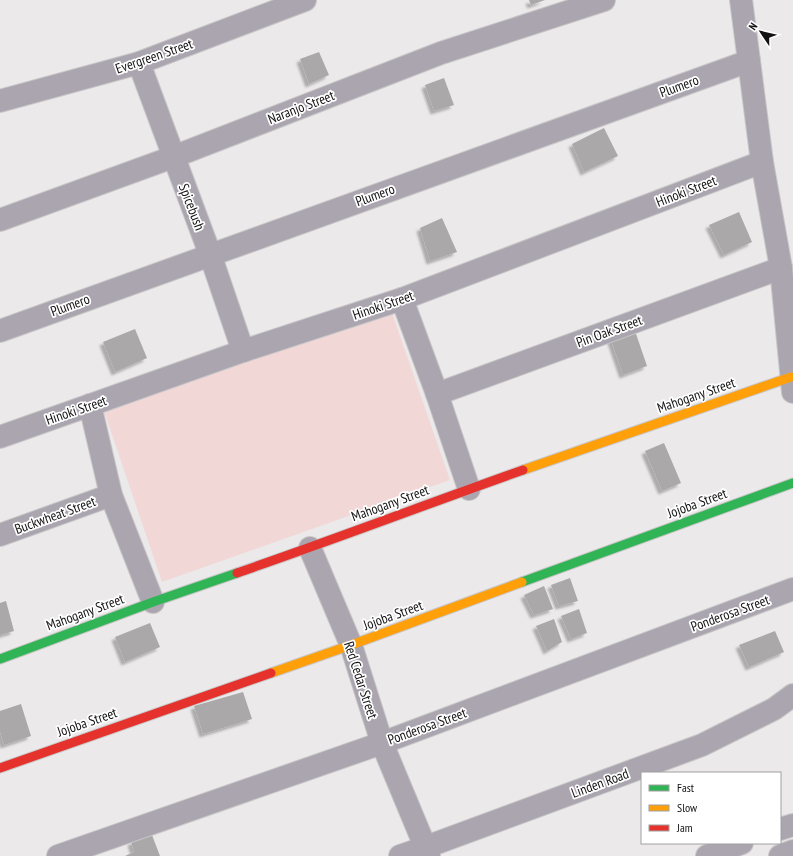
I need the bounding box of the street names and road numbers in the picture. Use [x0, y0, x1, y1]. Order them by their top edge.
street label: Evergreen Street [113, 34, 195, 78]
street label: Plumero [657, 71, 701, 101]
street label: Naranjo Street [265, 86, 337, 128]
street label: Hinoki Street [653, 171, 719, 211]
street label: Plumero [353, 180, 397, 210]
street label: Spicebush [175, 181, 209, 233]
street label: Hinoki Street [350, 286, 416, 324]
street label: Plumero [48, 290, 92, 320]
street label: Pin Oak Street [574, 311, 645, 351]
street label: Mahogany Street [655, 373, 738, 417]
street label: Hinoki Street [43, 391, 109, 429]
street label: Mahogany Street [349, 481, 431, 525]
street label: Jojoba Street [664, 484, 729, 522]
street label: Buckwheat Street [12, 492, 98, 538]
street label: Mahogany Street [44, 590, 126, 634]
street label: Ponderosa Street [688, 590, 772, 636]
street label: Jojoba Street [360, 596, 425, 634]
street label: Red Cedar Street [340, 639, 382, 721]
street label: Jojoba Street [54, 703, 119, 741]
street label: Ponderosa Street [385, 703, 469, 749]
street label: Linden Road [569, 764, 631, 802]

